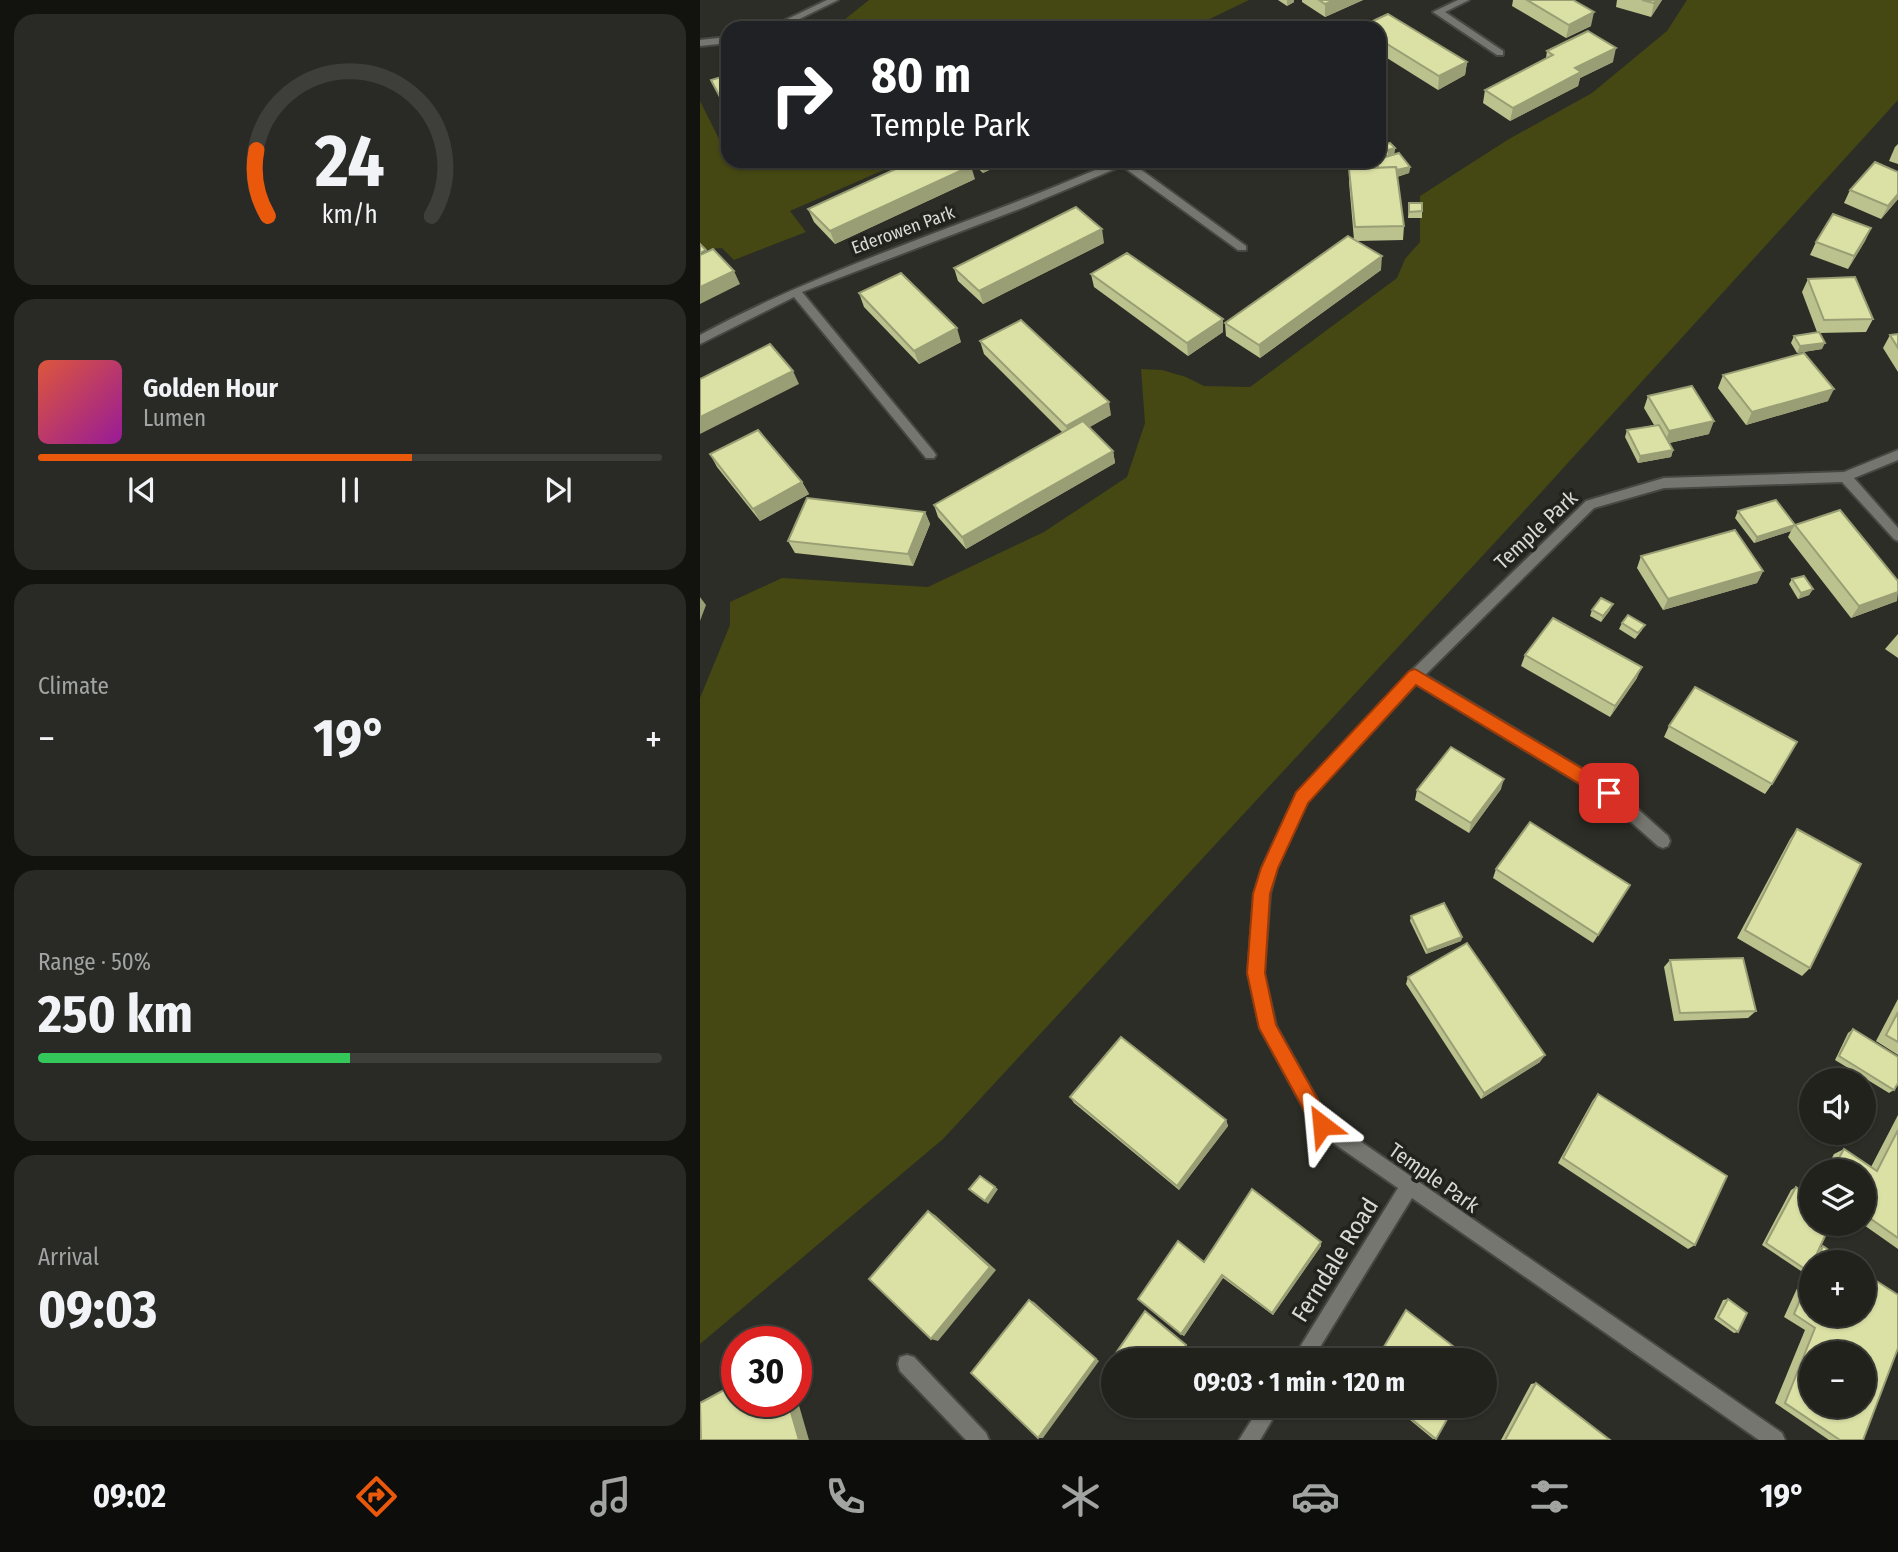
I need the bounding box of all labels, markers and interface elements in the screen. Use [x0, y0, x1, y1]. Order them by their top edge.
text: 80 m [871, 46, 971, 105]
icon: right [756, 49, 847, 140]
text: Temple Park [871, 106, 1030, 144]
text: 24 [314, 118, 385, 205]
text: km/h [322, 199, 378, 229]
street label: Ederowen Park [848, 201, 958, 259]
text: Golden Hour [143, 373, 278, 404]
text: Lumen [143, 404, 206, 432]
icon: previous [123, 471, 161, 509]
icon: pause [331, 471, 369, 509]
icon: next [539, 471, 577, 509]
street label: Temple Park [1489, 485, 1583, 575]
text: Climate [38, 672, 109, 700]
text: 19° [313, 707, 387, 770]
text: − [38, 716, 55, 762]
text: + [645, 716, 662, 762]
pin [1579, 763, 1639, 823]
icon: arrive [1590, 774, 1628, 812]
text: Range · 50% [38, 948, 151, 976]
text: 250 km [38, 983, 193, 1046]
map controls [1799, 1068, 1876, 1418]
button: sound [1799, 1068, 1876, 1145]
position arrow [1285, 1088, 1359, 1162]
street label: Temple Park [1384, 1137, 1484, 1219]
button: layers [1799, 1159, 1876, 1236]
street label: Ferndale Road [1286, 1193, 1384, 1327]
text: Arrival [38, 1243, 99, 1271]
button: + [1799, 1250, 1876, 1327]
text: 09:03 [38, 1278, 157, 1341]
speed limit sign: 30 [721, 1326, 812, 1417]
button: − [1799, 1341, 1876, 1418]
text: 09:03 · 1 min · 120 m [1193, 1367, 1405, 1398]
icon: directions [352, 1472, 401, 1521]
icon: music [586, 1472, 635, 1521]
icon: phone [821, 1472, 870, 1521]
icon: climate [1056, 1472, 1105, 1521]
icon: car [1291, 1472, 1340, 1521]
icon: filters [1525, 1472, 1574, 1521]
text: 09:02 [93, 1477, 166, 1515]
text: 19° [1760, 1477, 1805, 1515]

